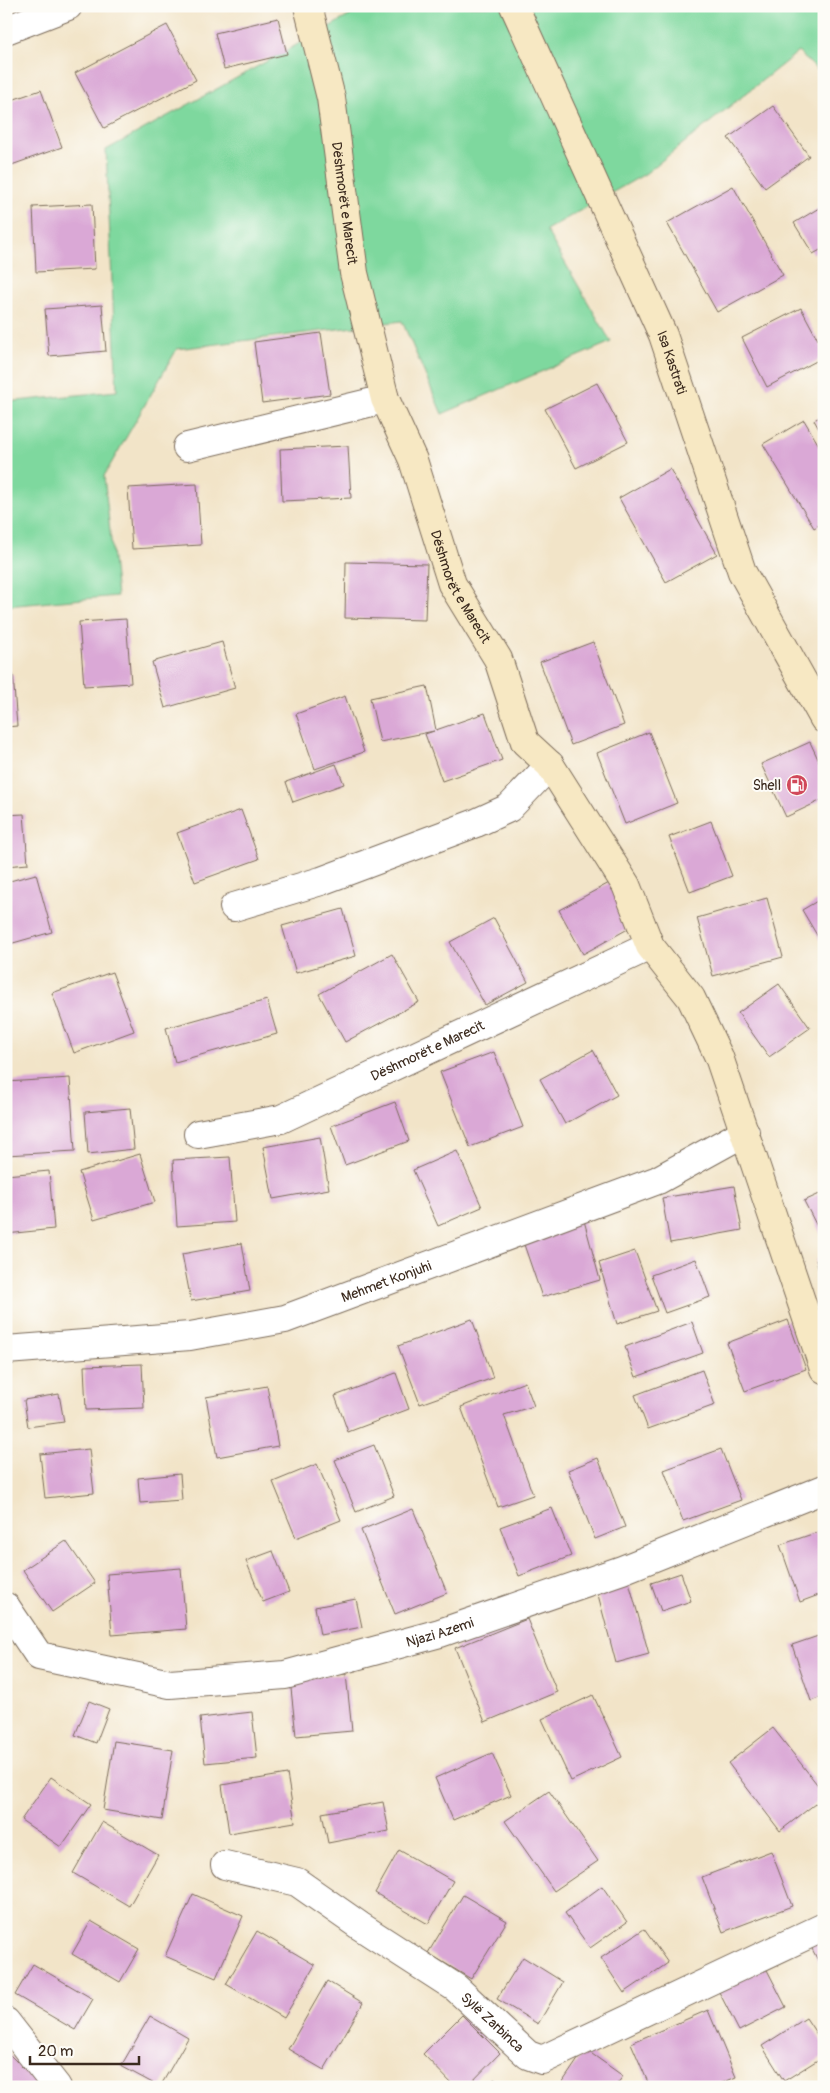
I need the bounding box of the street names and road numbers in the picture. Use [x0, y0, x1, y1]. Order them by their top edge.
street label: Dëshmorët e Marecit [328, 141, 361, 266]
street label: Isa Kastrati [654, 328, 691, 397]
street label: Dëshmorët e Marecit [427, 528, 495, 646]
street label: Dëshmorët e Marecit [368, 1016, 487, 1084]
street label: Mehmet Konjuhi [339, 1257, 434, 1306]
street label: Njazi Azemi [404, 1613, 476, 1650]
street label: Sylë Zarbinca [457, 1989, 528, 2055]

